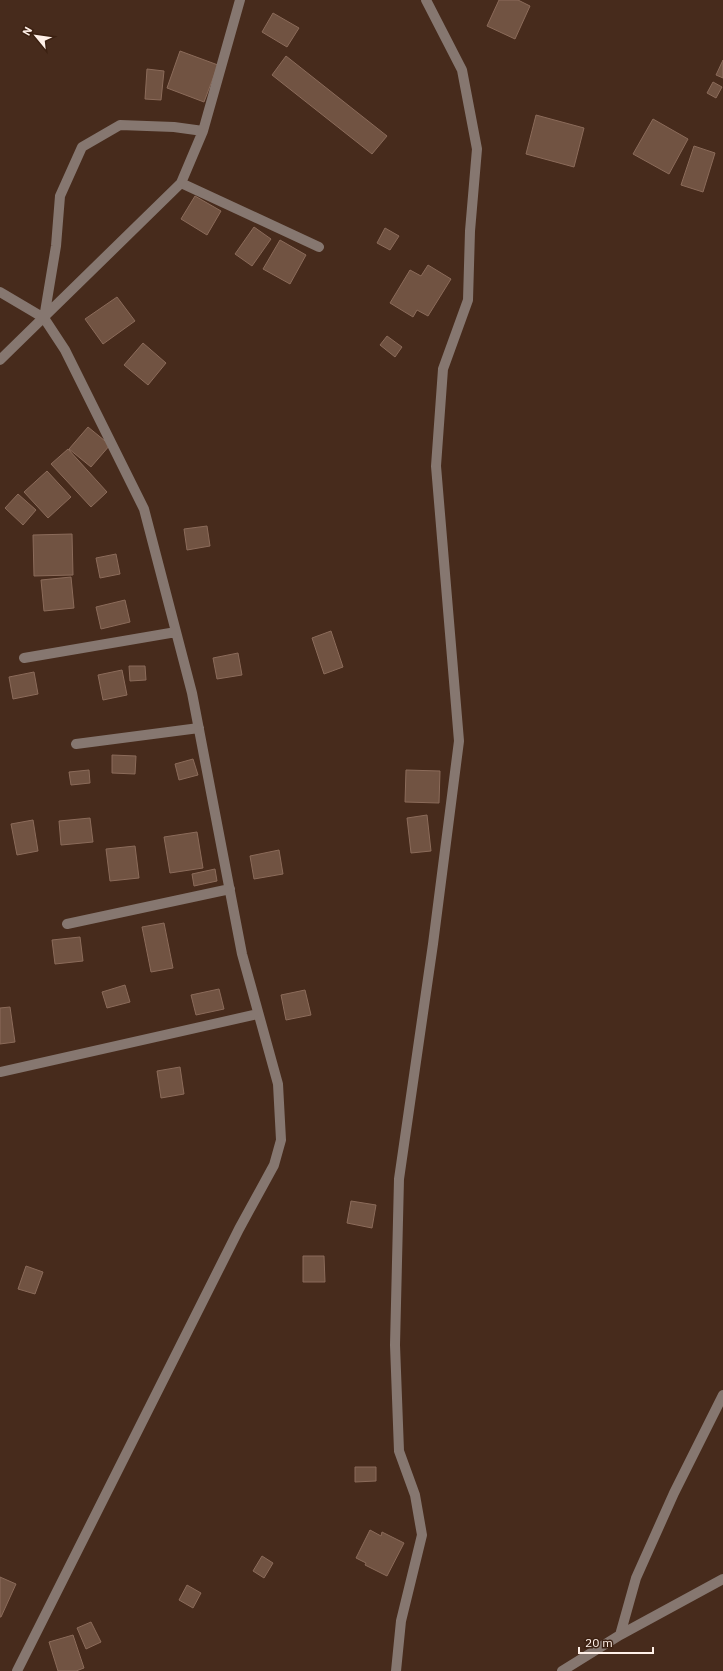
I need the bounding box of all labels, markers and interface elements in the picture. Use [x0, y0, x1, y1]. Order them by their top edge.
north arrow [16, 16, 56, 56]
text: N [19, 24, 35, 38]
scale bar [579, 1629, 653, 1655]
text: 20 m [585, 1635, 613, 1650]

